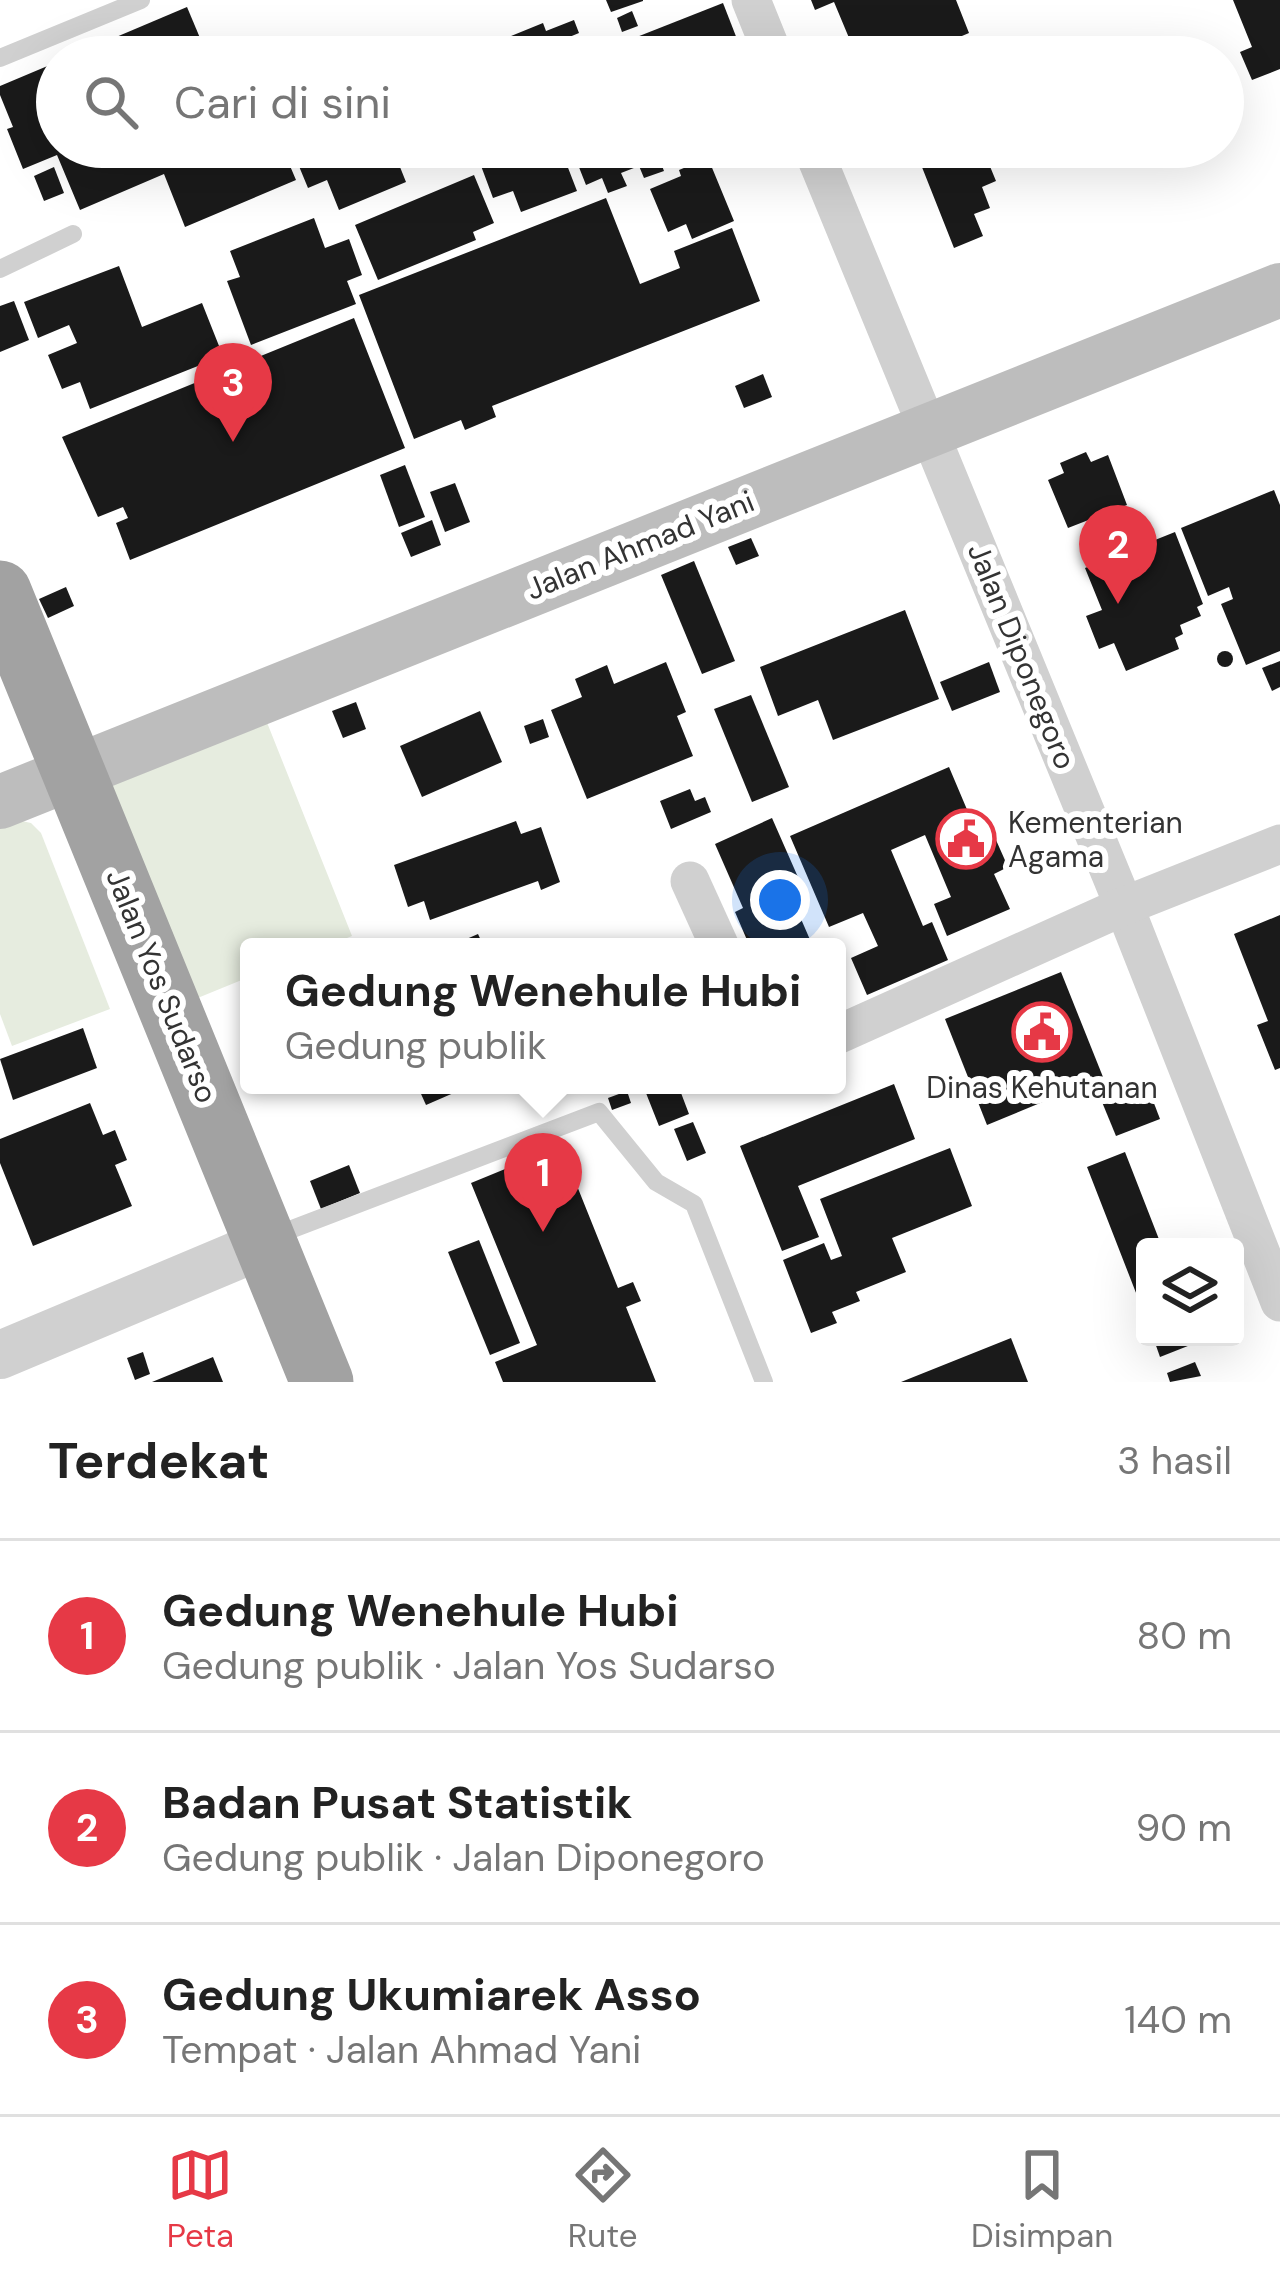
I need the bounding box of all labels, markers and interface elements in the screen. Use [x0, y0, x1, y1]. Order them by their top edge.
search box [36, 36, 1244, 168]
icon: search [78, 69, 144, 135]
text: Cari di sini [174, 73, 391, 132]
pin: 3 [194, 343, 272, 442]
street label: Jalan Ahmad Yani [520, 481, 760, 609]
pin: 2 [1079, 505, 1157, 604]
street label: Jalan Diponegoro [959, 537, 1085, 775]
place label: Kementerian Agama [1008, 803, 1183, 876]
public building icon: Kementerian Agama [935, 808, 997, 870]
street label: Jalan Yos Sudarso [97, 863, 227, 1109]
your location [750, 870, 810, 930]
popup [240, 938, 846, 1094]
text: Gedung Wenehule Hubi [285, 961, 801, 1020]
public building icon: Dinas Kehutanan [1011, 1001, 1073, 1063]
text: Gedung publik [285, 1020, 547, 1071]
place label: Dinas Kehutanan [926, 1068, 1158, 1107]
pin: 1 [504, 1133, 582, 1232]
map controls [1136, 1238, 1244, 1346]
button: layers [1136, 1238, 1244, 1346]
text: Terdekat [48, 1427, 269, 1494]
text: 3 hasil [1117, 1435, 1232, 1486]
text: Gedung Wenehule Hubi [162, 1581, 679, 1640]
text: 1 [80, 1610, 94, 1661]
text: 80 m [1136, 1610, 1232, 1661]
text: Gedung publik · Jalan Yos Sudarso [162, 1640, 776, 1691]
text: Badan Pusat Statistik [162, 1773, 632, 1832]
text: 2 [76, 1802, 98, 1853]
text: 90 m [1136, 1802, 1232, 1853]
text: Gedung publik · Jalan Diponegoro [162, 1832, 765, 1883]
text: Gedung Ukumiarek Asso [162, 1965, 701, 2024]
text: 3 [75, 1994, 99, 2045]
text: 140 m [1124, 1994, 1232, 2045]
text: Tempat · Jalan Ahmad Yani [162, 2024, 641, 2075]
tab: Peta [167, 2142, 234, 2257]
tab: Rute [568, 2142, 637, 2257]
tab: Disimpan [971, 2142, 1113, 2257]

